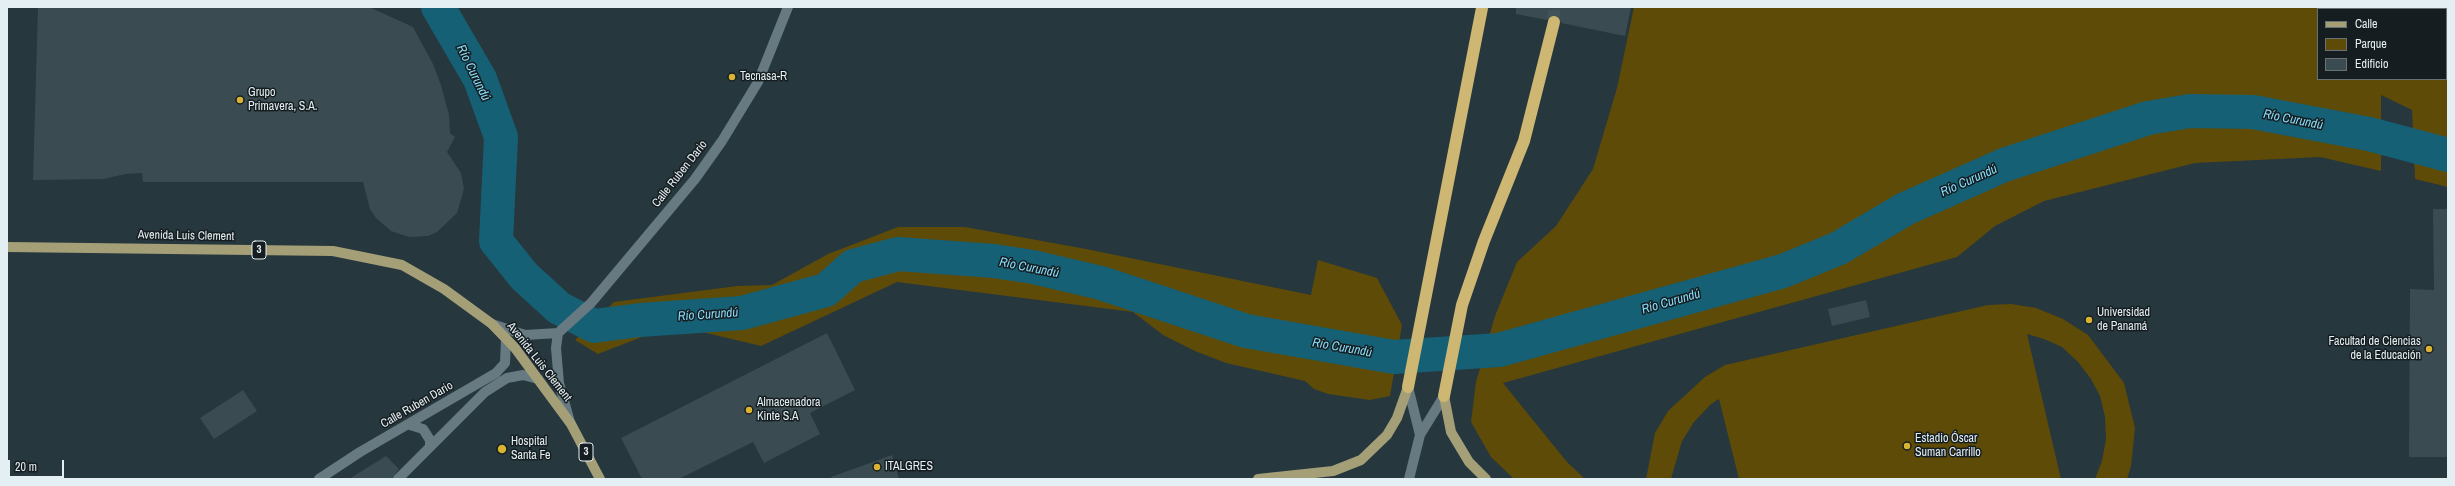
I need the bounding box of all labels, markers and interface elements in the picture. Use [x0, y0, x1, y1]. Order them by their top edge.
legend [2317, 8, 2447, 80]
text: Calle [2355, 16, 2377, 32]
text: Parque [2355, 36, 2387, 52]
water label: Río Curundú [453, 42, 493, 104]
text: Edificio [2355, 56, 2388, 72]
place label: Tecnasa-R [740, 70, 787, 84]
marker: Tecnasa-R [727, 72, 737, 82]
place label: Grupo Primavera, S.A. [248, 86, 317, 114]
marker: Grupo Primavera, S.A. [235, 95, 245, 105]
water label: Río Curundú [2262, 107, 2324, 133]
street label: Calle Ruben Dario [649, 138, 711, 210]
water label: Río Curundú [1938, 162, 2000, 200]
street label: Avenida Luis Clement [138, 228, 234, 244]
road number: 3 [252, 241, 266, 259]
water label: Río Curundú [998, 255, 1060, 281]
water label: Río Curundú [1640, 286, 1702, 318]
water label: Río Curundú [677, 305, 739, 325]
place label: Universidad de Panamá [2097, 306, 2150, 334]
marker: Universidad de Panamá [2084, 315, 2094, 325]
street label: Avenida Luis Clement [504, 319, 574, 405]
water label: Río Curundú [1311, 335, 1373, 361]
place label: Facultad de Ciencias de la Educación [2328, 335, 2421, 363]
marker: Facultad de Ciencias de la Educación [2424, 344, 2434, 354]
street label: Calle Ruben Dario [378, 379, 456, 431]
place label: Almacenadora Kinte S.A [757, 396, 820, 424]
marker: Almacenadora Kinte S.A [744, 405, 754, 415]
place label: Estadio Óscar Suman Carrillo [1915, 432, 1981, 460]
place label: Hospital Santa Fe [511, 435, 550, 463]
marker: Estadio Óscar Suman Carrillo [1902, 441, 1912, 451]
marker: Hospital Santa Fe [496, 443, 508, 455]
road number: 3 [579, 443, 593, 461]
scale bar [10, 452, 66, 478]
text: 20 m [15, 459, 37, 475]
place label: ITALGRES [885, 460, 933, 474]
marker: ITALGRES [872, 462, 882, 472]

